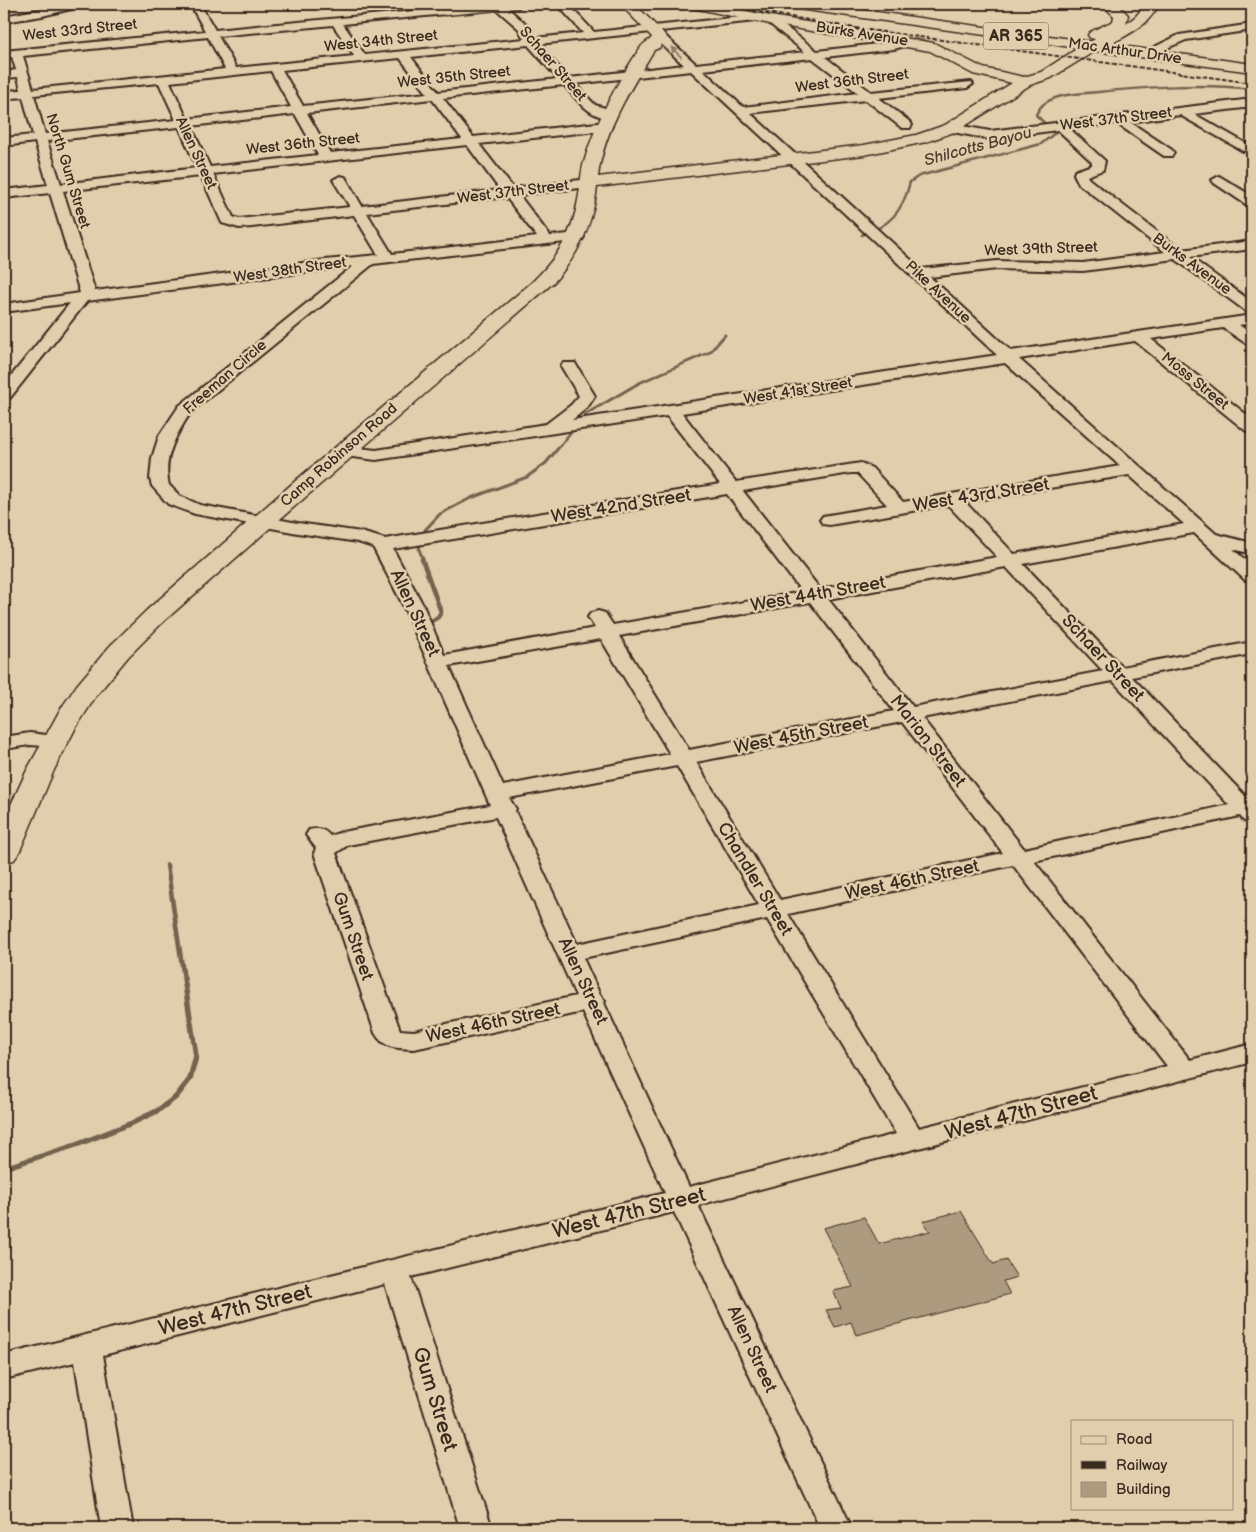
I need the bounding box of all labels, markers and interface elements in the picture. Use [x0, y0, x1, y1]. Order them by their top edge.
street label: West 33rd Street [22, 15, 139, 45]
street label: Burks Avenue [814, 17, 910, 51]
road number: AR 365 [984, 22, 1048, 50]
street label: Schaer Street [515, 23, 591, 106]
street label: West 34th Street [323, 26, 439, 56]
street label: Mac Arthur Drive [1067, 34, 1183, 68]
one-way arrow [671, 46, 683, 58]
street label: West 35th Street [397, 62, 512, 92]
street label: West 36th Street [794, 65, 910, 97]
street label: West 37th Street [1059, 103, 1173, 135]
street label: North Gum Street [41, 111, 95, 231]
street label: Allen Street [171, 114, 221, 193]
water label: Shilcotts Bayou [922, 123, 1034, 170]
street label: West 36th Street [245, 129, 361, 159]
street label: West 37th Street [456, 176, 570, 208]
street label: Burks Avenue [1149, 229, 1235, 299]
street label: West 39th Street [984, 238, 1098, 260]
street label: West 38th Street [232, 253, 348, 287]
street label: Pike Avenue [901, 257, 975, 327]
street label: Freeman Circle [179, 335, 271, 419]
street label: Moss Street [1157, 348, 1233, 414]
street label: West 41st Street [742, 373, 854, 409]
street label: Camp Robinson Road [277, 399, 401, 511]
street label: West 43rd Street [911, 474, 1051, 516]
street label: West 42nd Street [550, 484, 693, 527]
street label: Allen Street [386, 566, 445, 660]
street label: West 44th Street [749, 572, 888, 616]
street label: Schaer Street [1057, 610, 1149, 706]
street label: Marion Street [886, 691, 971, 791]
street label: West 45th Street [732, 712, 870, 758]
street label: Chandler Street [713, 819, 797, 940]
street label: West 46th Street [843, 855, 982, 904]
street label: Gum Street [328, 889, 378, 984]
street label: Allen Street [554, 934, 613, 1028]
street label: West 46th Street [424, 998, 563, 1047]
street label: West 47th Street [942, 1080, 1101, 1145]
street label: West 47th Street [550, 1182, 709, 1244]
street label: West 47th Street [156, 1279, 315, 1341]
street label: Allen Street [723, 1302, 782, 1396]
street label: Gum Street [407, 1344, 463, 1455]
legend [1071, 1420, 1234, 1510]
text: Road [1116, 1430, 1152, 1449]
text: Railway [1116, 1456, 1167, 1475]
text: Building [1116, 1480, 1171, 1499]

